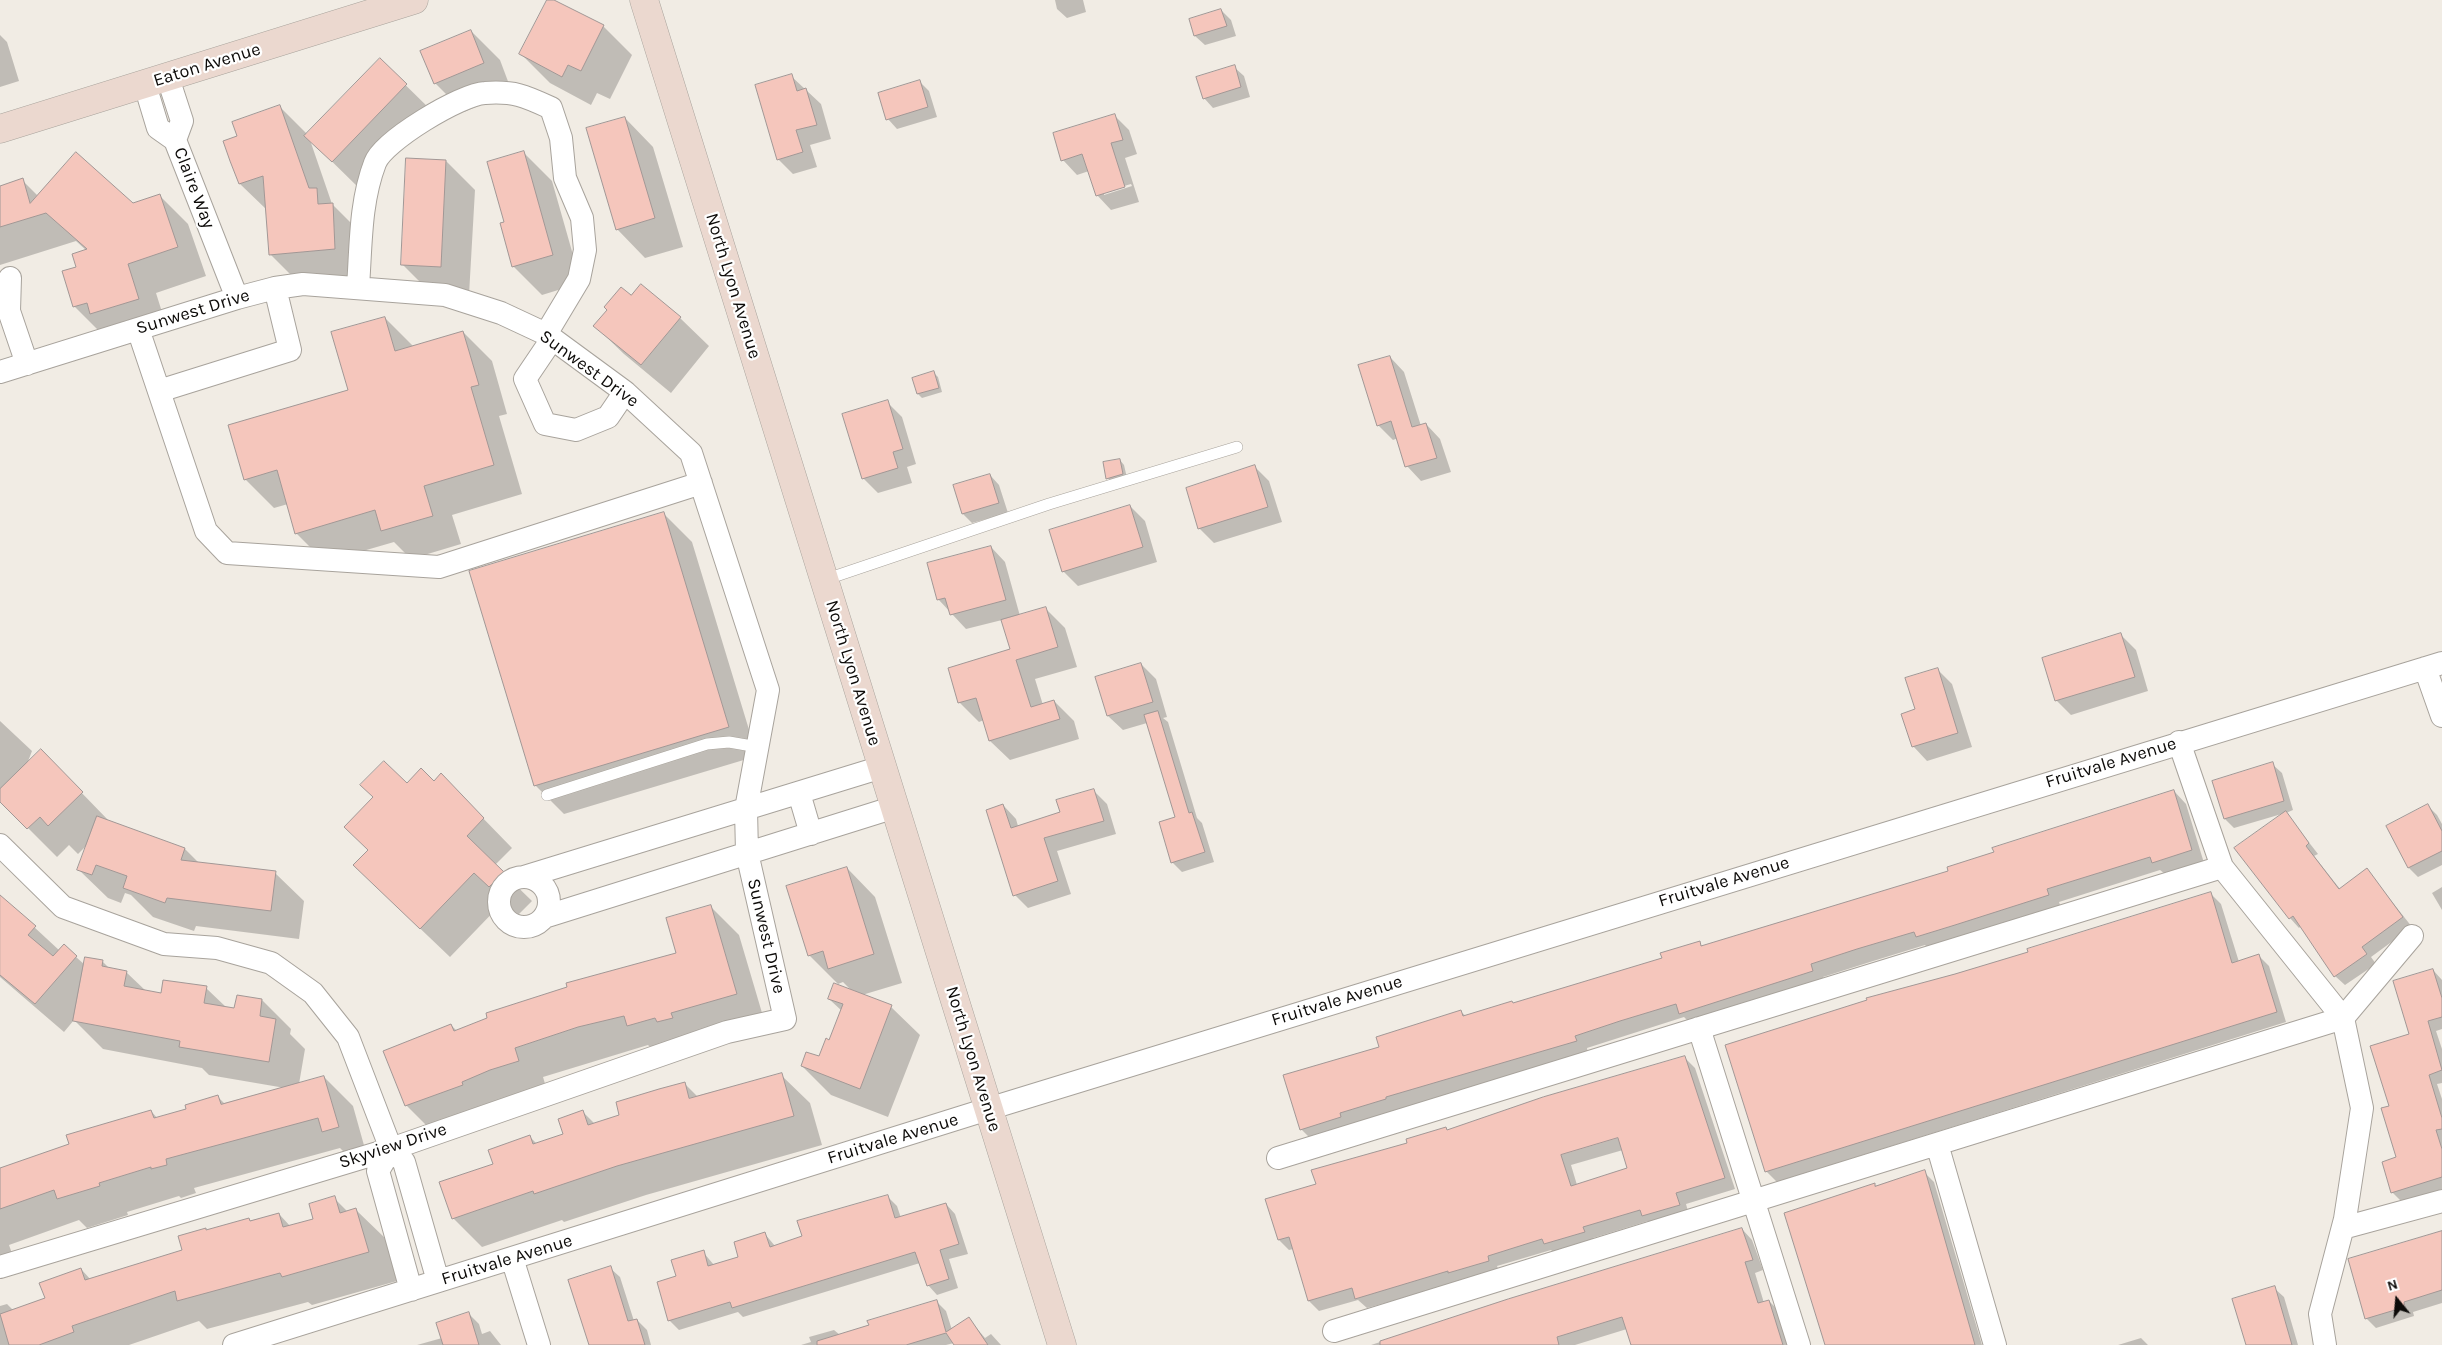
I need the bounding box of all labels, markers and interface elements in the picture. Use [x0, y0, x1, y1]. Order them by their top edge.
street label: Eaton Avenue [151, 38, 263, 92]
street label: Claire Way [169, 144, 219, 232]
street label: North Lyon Avenue [701, 211, 765, 361]
street label: Sunwest Drive [134, 284, 252, 340]
street label: Sunwest Drive [535, 326, 643, 412]
street label: North Lyon Avenue [821, 598, 885, 748]
street label: Fruitvale Avenue [2043, 733, 2179, 793]
street label: Fruitvale Avenue [1656, 852, 1792, 912]
street label: Sunwest Drive [742, 876, 790, 996]
street label: Fruitvale Avenue [1269, 971, 1405, 1031]
street label: North Lyon Avenue [941, 984, 1005, 1134]
street label: Fruitvale Avenue [825, 1109, 961, 1169]
street label: Skyview Drive [336, 1118, 450, 1174]
street label: Fruitvale Avenue [439, 1230, 575, 1290]
north arrow [2372, 1275, 2422, 1325]
text: N [2385, 1276, 2400, 1295]

